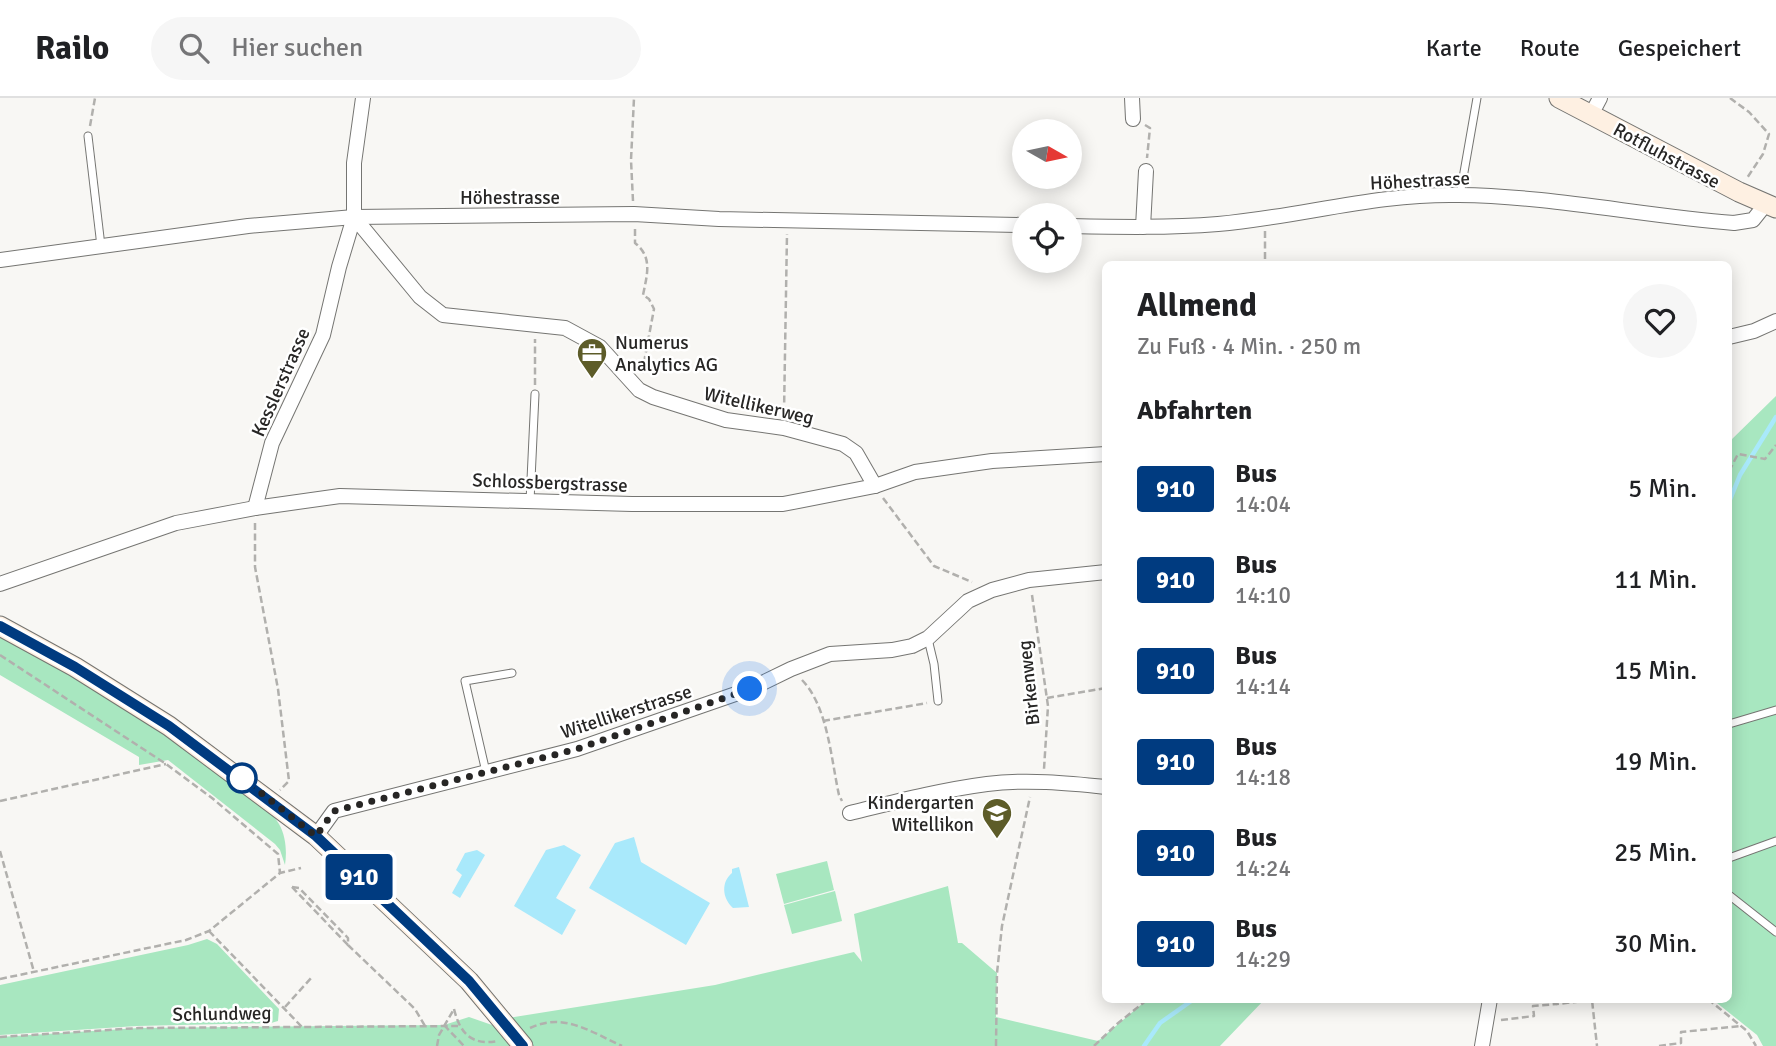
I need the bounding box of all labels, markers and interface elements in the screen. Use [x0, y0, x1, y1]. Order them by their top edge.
search box [151, 17, 641, 80]
text: Railo [35, 28, 109, 69]
icon: search [175, 29, 213, 67]
text: Hier suchen [231, 32, 363, 64]
text: Karte [1426, 33, 1482, 63]
text: Route [1520, 33, 1580, 63]
text: Gespeichert [1618, 33, 1741, 63]
street label: Rotfluhstrasse [1609, 118, 1724, 194]
north arrow [1012, 119, 1082, 189]
map controls [1012, 119, 1082, 273]
street label: Höhestrasse [1369, 166, 1471, 196]
street label: Höhestrasse [460, 186, 560, 210]
button: locate [1012, 203, 1082, 273]
button: heart [1623, 284, 1697, 358]
text: Allmend [1137, 285, 1257, 326]
street label: Kesslerstrasse [246, 324, 316, 441]
place label: Numerus Analytics AG [615, 331, 718, 377]
text: Zu Fuß · 4 Min. · 250 m [1137, 332, 1361, 361]
office icon: Numerus Analytics AG [575, 336, 609, 380]
street label: Witellikerweg [701, 382, 816, 430]
text: Abfahrten [1137, 395, 1252, 427]
text: Bus [1235, 458, 1277, 490]
street label: Schlossbergstrasse [472, 468, 628, 498]
text: 5 Min. [1628, 473, 1697, 505]
text: 910 [1156, 474, 1195, 504]
text: 14:04 [1235, 490, 1291, 519]
text: Bus [1235, 549, 1277, 581]
text: 11 Min. [1614, 564, 1697, 596]
text: 910 [1156, 565, 1195, 595]
text: 14:10 [1235, 581, 1291, 610]
street label: Birkenweg [1013, 639, 1045, 727]
text: Bus [1235, 640, 1277, 672]
text: 15 Min. [1614, 655, 1697, 687]
text: 910 [1156, 656, 1195, 686]
your location [732, 671, 767, 706]
text: 14:14 [1235, 672, 1291, 701]
street label: Witellikerstrasse [558, 679, 695, 744]
text: Bus [1235, 731, 1277, 763]
text: 19 Min. [1614, 746, 1697, 778]
text: 910 [1156, 747, 1195, 777]
unlabelled marker [227, 763, 257, 793]
text: 14:18 [1235, 763, 1291, 792]
place label: Kindergarten Witellikon [867, 791, 974, 837]
school or university icon: Kindergarten Witellikon [980, 796, 1014, 840]
text: Bus [1235, 822, 1277, 854]
text: 25 Min. [1614, 837, 1697, 869]
text: 910 [1156, 838, 1195, 868]
line badge: 910 [319, 854, 399, 900]
text: 14:24 [1235, 854, 1291, 883]
text: 910 [340, 862, 378, 892]
text: Bus [1235, 913, 1277, 945]
text: 30 Min. [1614, 928, 1697, 960]
text: 910 [1156, 929, 1195, 959]
text: 14:29 [1235, 945, 1291, 974]
street label: Schlundweg [172, 1001, 272, 1027]

